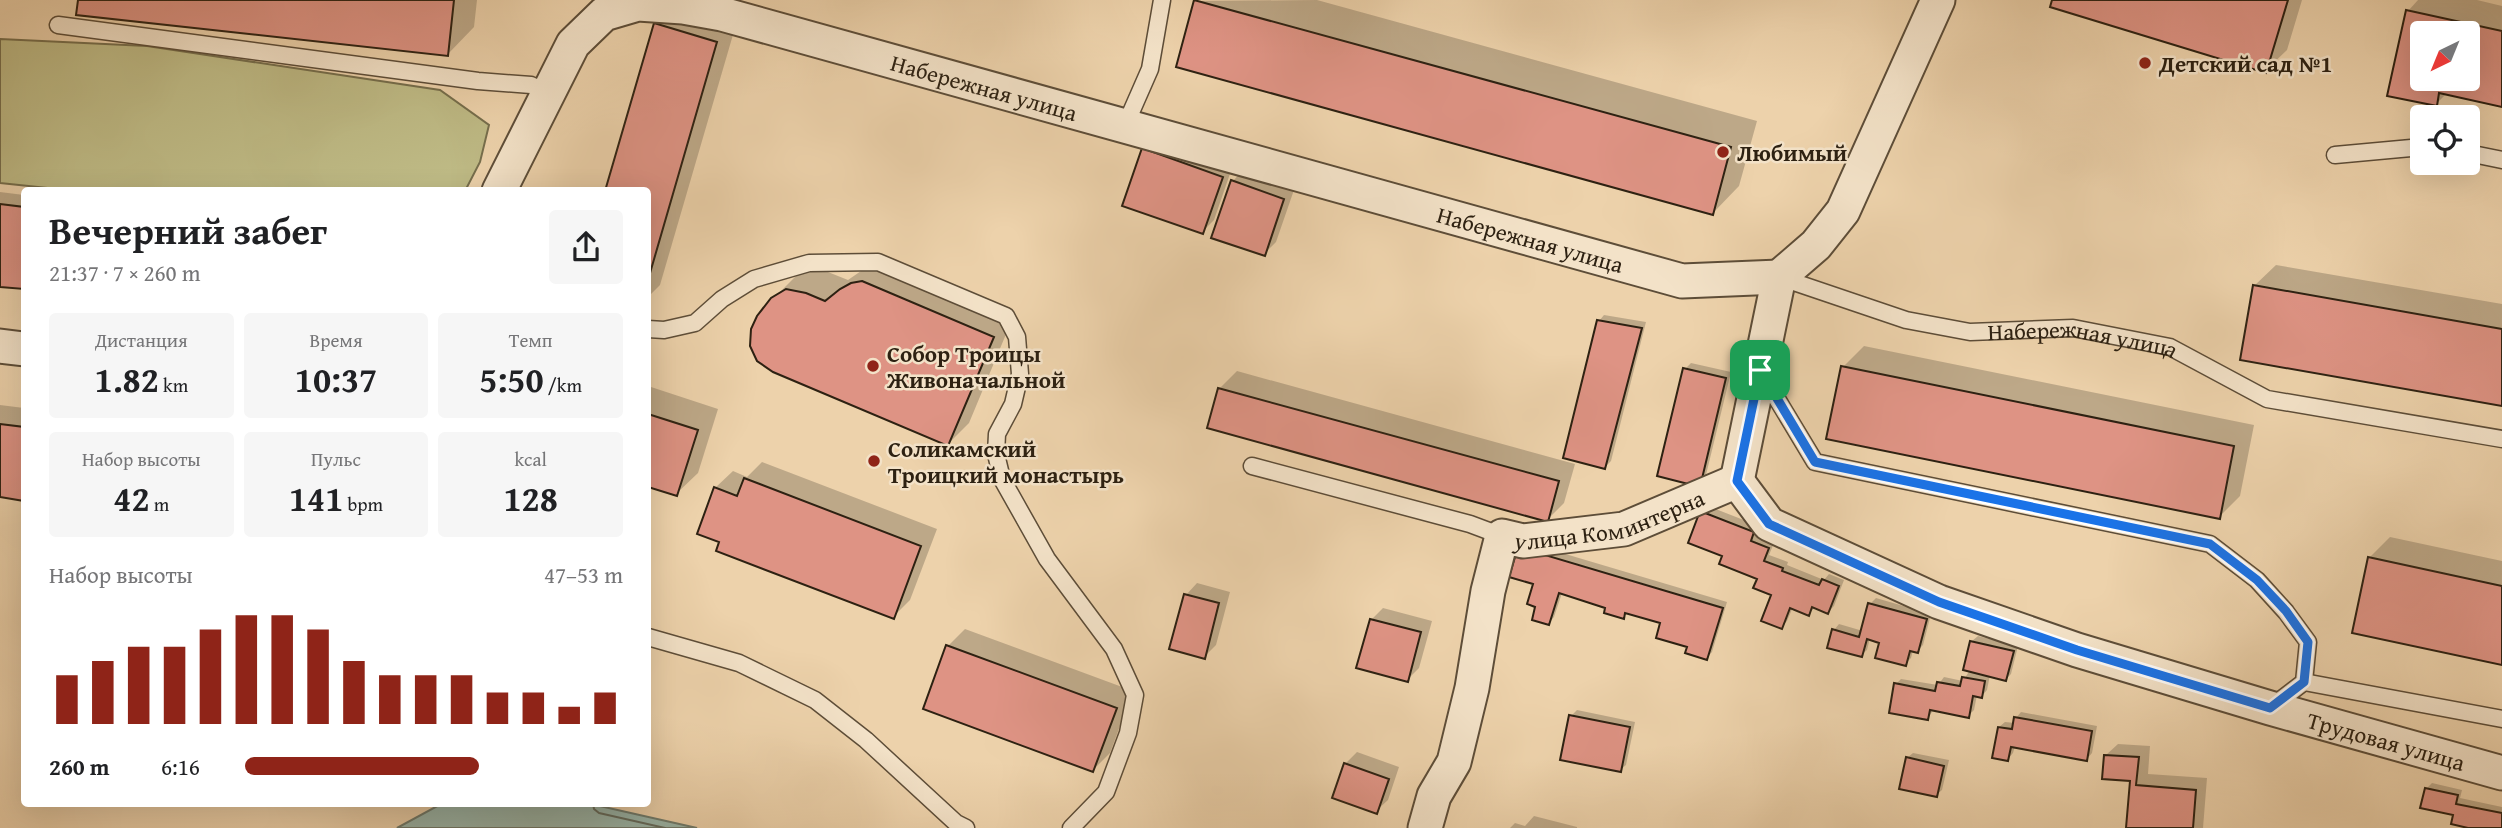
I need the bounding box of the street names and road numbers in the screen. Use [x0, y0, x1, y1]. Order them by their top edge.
street label: Набережная улица [887, 45, 1081, 129]
street label: Набережная улица [1434, 197, 1627, 280]
street label: Набережная улица [1987, 311, 2185, 365]
street label: улица Коминтерна [1510, 480, 1709, 558]
street label: Трудовая улица [2304, 703, 2469, 778]

